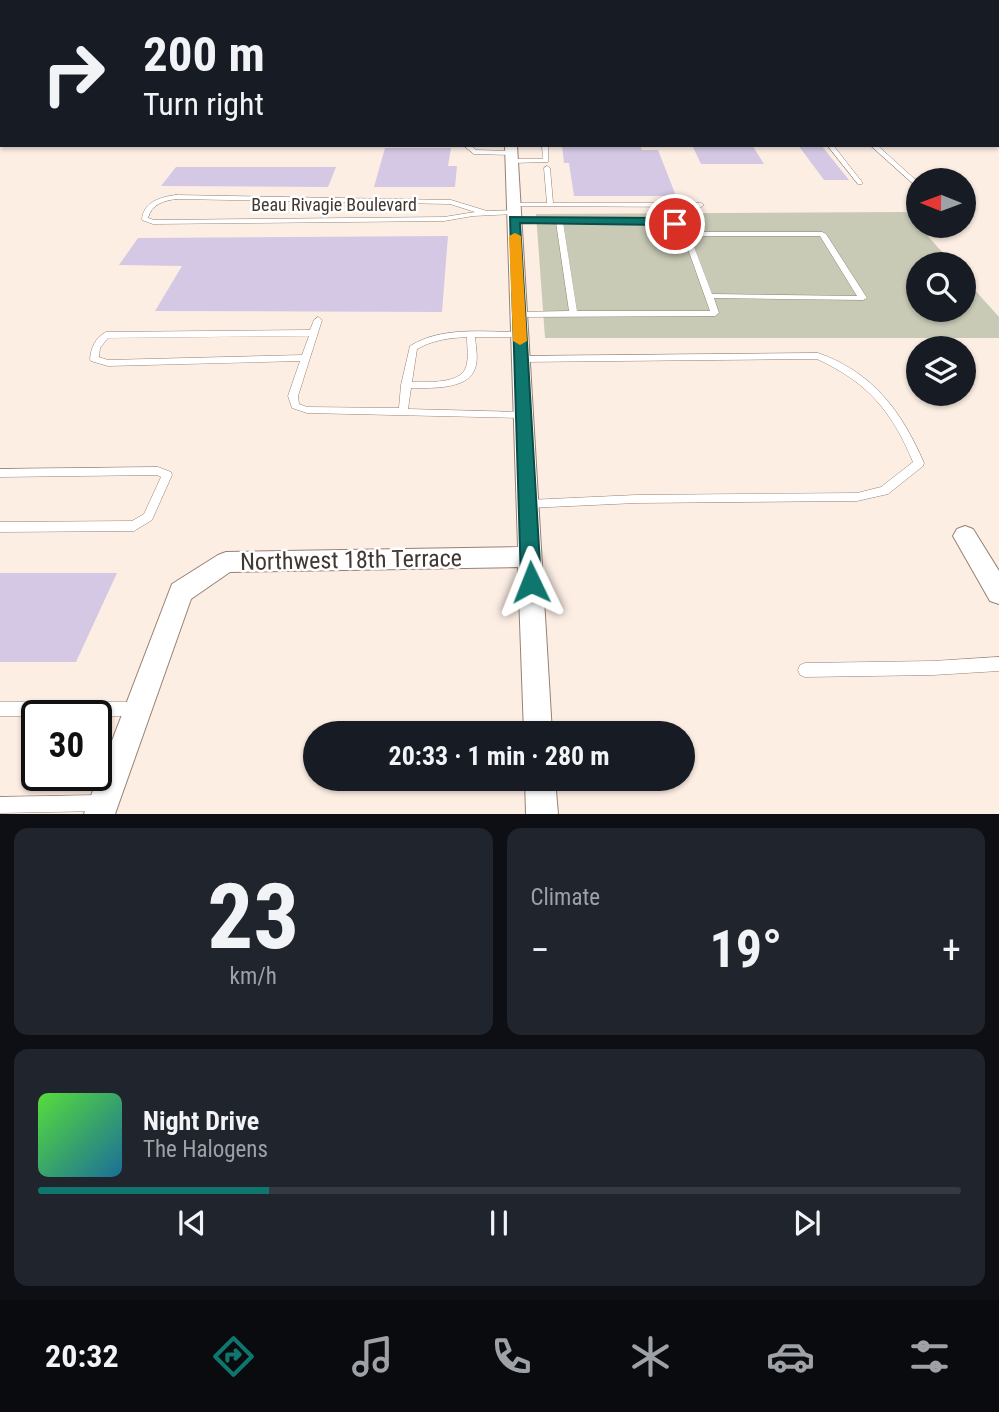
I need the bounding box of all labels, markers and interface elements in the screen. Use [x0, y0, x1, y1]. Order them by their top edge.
text: 200 m [143, 26, 265, 83]
icon: right [28, 28, 119, 119]
text: Turn right [143, 85, 264, 123]
north arrow [906, 168, 976, 238]
map controls [906, 168, 976, 406]
street label: Beau Rivagie Boulevard [251, 194, 417, 215]
pin [645, 194, 705, 254]
icon: arrive [656, 205, 694, 243]
button: search [906, 252, 976, 322]
button: layers [906, 336, 976, 406]
street label: Northwest 18th Terrace [240, 544, 462, 576]
position arrow [494, 545, 568, 619]
speed limit sign: 30 [21, 700, 112, 791]
text: 20:33 · 1 min · 280 m [389, 741, 609, 771]
text: 23 [207, 864, 299, 970]
text: Climate [531, 884, 600, 911]
text: 19° [709, 919, 782, 980]
text: − [531, 928, 550, 972]
text: + [942, 928, 961, 972]
text: km/h [230, 963, 277, 990]
text: Night Drive [143, 1106, 259, 1136]
text: The Halogens [143, 1136, 268, 1163]
icon: previous [173, 1204, 211, 1242]
icon: pause [480, 1204, 518, 1242]
icon: next [788, 1204, 826, 1242]
icon: directions [209, 1332, 258, 1381]
icon: music [348, 1332, 397, 1381]
icon: phone [487, 1332, 536, 1381]
icon: climate [626, 1332, 675, 1381]
icon: car [766, 1332, 815, 1381]
icon: filters [905, 1332, 954, 1381]
text: 20:32 [45, 1337, 119, 1375]

